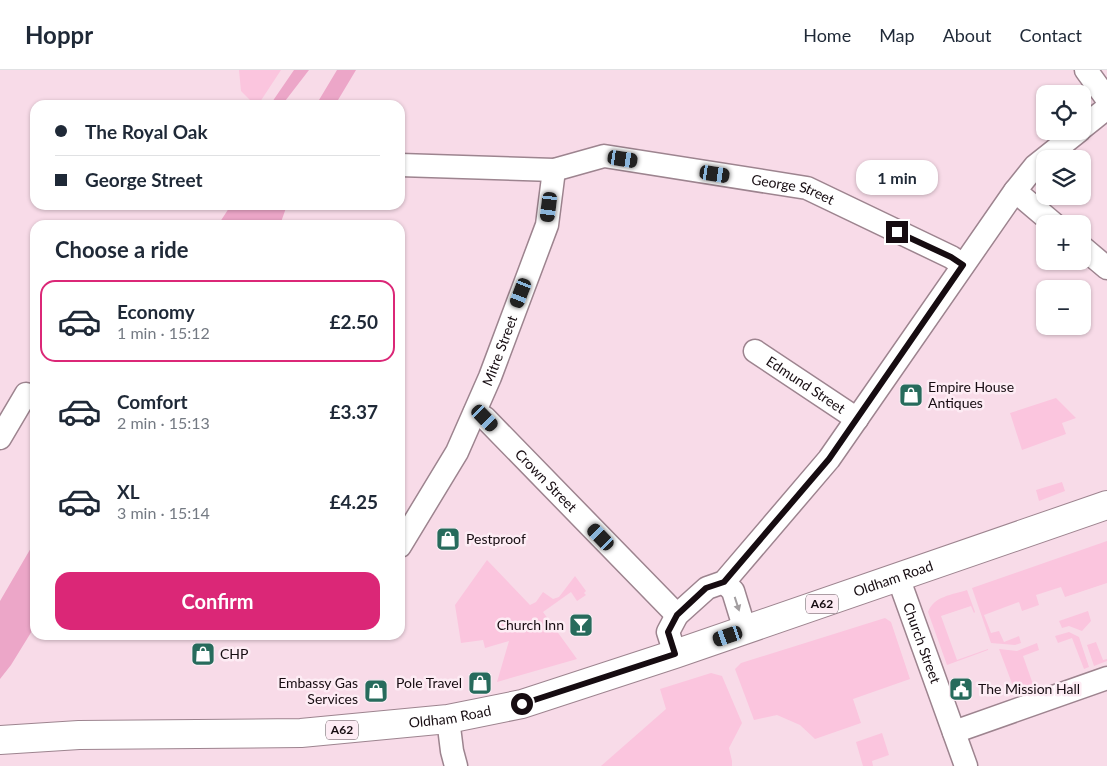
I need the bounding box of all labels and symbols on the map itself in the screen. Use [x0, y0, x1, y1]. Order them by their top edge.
car [607, 149, 638, 169]
callout: 1 min [856, 160, 938, 194]
car [699, 164, 730, 184]
street label: George Street [750, 170, 837, 208]
car [539, 191, 558, 223]
route end [886, 221, 908, 243]
car [508, 276, 533, 310]
street label: Mitre Street [478, 313, 520, 388]
street label: Edmund Street [763, 352, 849, 417]
place label: Empire House Antiques [928, 378, 1014, 411]
shop icon: Empire House Antiques [898, 382, 924, 408]
car [469, 402, 500, 434]
street label: Crown Street [512, 445, 581, 515]
car [585, 521, 616, 553]
shop icon: Pestproof [435, 526, 461, 552]
place label: Pestproof [466, 530, 526, 547]
street label: Oldham Road [851, 557, 935, 600]
road number: A62 [806, 594, 838, 614]
one-way arrow [734, 597, 741, 612]
street label: Church Street [900, 600, 945, 685]
bar icon: Church Inn [568, 612, 594, 638]
place label: Church Inn [497, 616, 564, 633]
car [711, 624, 744, 648]
shop icon: CHP [190, 641, 216, 667]
place label: CHP [220, 645, 248, 662]
shop icon: Pole Travel [467, 670, 493, 696]
place label: Embassy Gas Services [278, 674, 358, 707]
place label: Pole Travel [396, 674, 462, 691]
public building icon: The Mission Hall [948, 676, 974, 702]
shop icon: Embassy Gas Services [363, 678, 389, 704]
place label: The Mission Hall [978, 680, 1080, 697]
route start [511, 693, 533, 715]
street label: Oldham Road [408, 701, 492, 731]
road number: A62 [326, 720, 358, 740]

